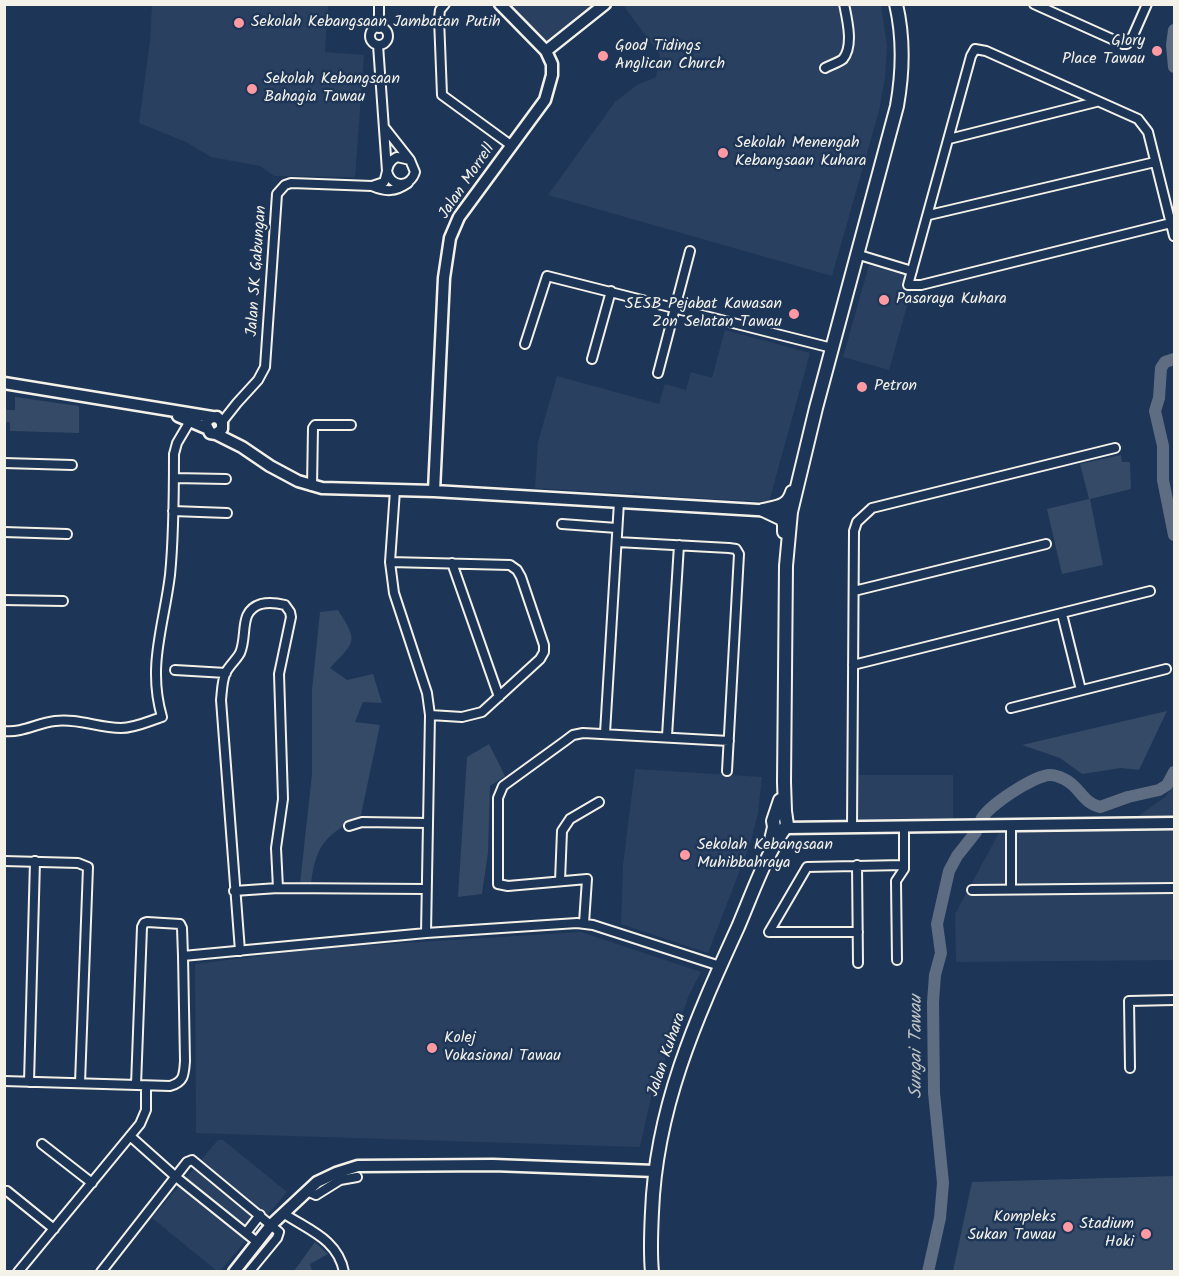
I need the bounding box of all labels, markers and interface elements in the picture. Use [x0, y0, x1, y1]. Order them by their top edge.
place label: Sekolah Kebangsaan Jambatan Putih [251, 13, 501, 33]
marker: Sekolah Kebangsaan Jambatan Putih [232, 16, 246, 30]
place label: Glory Place Tawau [1062, 32, 1145, 70]
place label: Good Tidings Anglican Church [615, 37, 725, 75]
marker: Glory Place Tawau [1150, 44, 1164, 58]
marker: Good Tidings Anglican Church [596, 49, 610, 63]
place label: Sekolah Kebangsaan Bahagia Tawau [264, 70, 400, 108]
marker: Sekolah Kebangsaan Bahagia Tawau [245, 82, 259, 96]
place label: Sekolah Menengah Kebangsaan Kuhara [735, 134, 866, 172]
street label: Jalan Morrell [436, 141, 500, 223]
marker: Sekolah Menengah Kebangsaan Kuhara [716, 146, 730, 160]
street label: Jalan SK Gabungan [244, 205, 272, 337]
place label: Pasaraya Kuhara [896, 290, 1007, 310]
marker: Pasaraya Kuhara [877, 293, 891, 307]
place label: SESB Pejabat Kawasan Zon Selatan Tawau [625, 295, 782, 333]
marker: SESB Pejabat Kawasan Zon Selatan Tawau [787, 307, 801, 321]
place label: Petron [874, 377, 917, 397]
marker: Petron [855, 380, 869, 394]
place label: Sekolah Kebangsaan Muhibbahraya [697, 836, 833, 874]
marker: Sekolah Kebangsaan Muhibbahraya [678, 848, 692, 862]
water label: Sungai Tawau [907, 995, 929, 1099]
street label: Jalan Kuhara [645, 1011, 691, 1099]
place label: Kolej Vokasional Tawau [444, 1029, 561, 1067]
marker: Kolej Vokasional Tawau [425, 1041, 439, 1055]
place label: Kompleks Sukan Tawau [968, 1208, 1056, 1246]
place label: Stadium Hoki [1080, 1215, 1134, 1253]
marker: Kompleks Sukan Tawau [1061, 1220, 1075, 1234]
marker: Stadium Hoki [1139, 1227, 1153, 1241]

